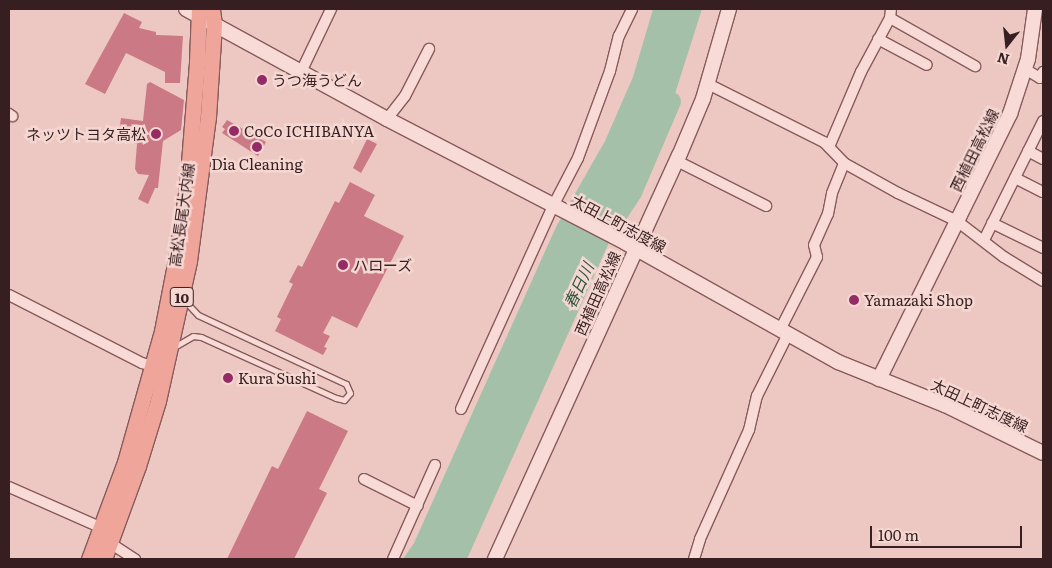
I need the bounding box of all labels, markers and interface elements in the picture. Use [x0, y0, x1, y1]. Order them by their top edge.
north arrow [982, 20, 1032, 70]
text: N [994, 48, 1011, 71]
place label: うつ海うどん [272, 71, 362, 89]
marker: うつ海うどん [256, 74, 268, 86]
street label: 西植田高松線 [946, 106, 1002, 194]
place label: CoCo ICHIBANYA [244, 122, 374, 140]
place label: ネッツトヨタ高松 [26, 125, 146, 143]
marker: CoCo ICHIBANYA [228, 125, 240, 137]
marker: ネッツトヨタ高松 [150, 128, 162, 140]
marker: Dia Cleaning [251, 141, 263, 153]
place label: Dia Cleaning [211, 155, 303, 173]
street label: 高松長尾大内線 [165, 162, 197, 268]
street label: 太田上町志度線 [568, 190, 670, 256]
street label: 西植田高松線 [570, 248, 624, 338]
place label: ハローズ [353, 256, 413, 274]
marker: ハローズ [337, 259, 349, 271]
water label: 春日川 [559, 259, 597, 311]
road number: 10 [170, 286, 194, 308]
place label: Yamazaki Shop [864, 291, 973, 309]
marker: Yamazaki Shop [848, 294, 860, 306]
place label: Kura Sushi [238, 369, 316, 387]
marker: Kura Sushi [222, 372, 234, 384]
street label: 太田上町志度線 [929, 375, 1031, 435]
scale bar [872, 516, 1024, 548]
text: 100 m [878, 523, 919, 546]

